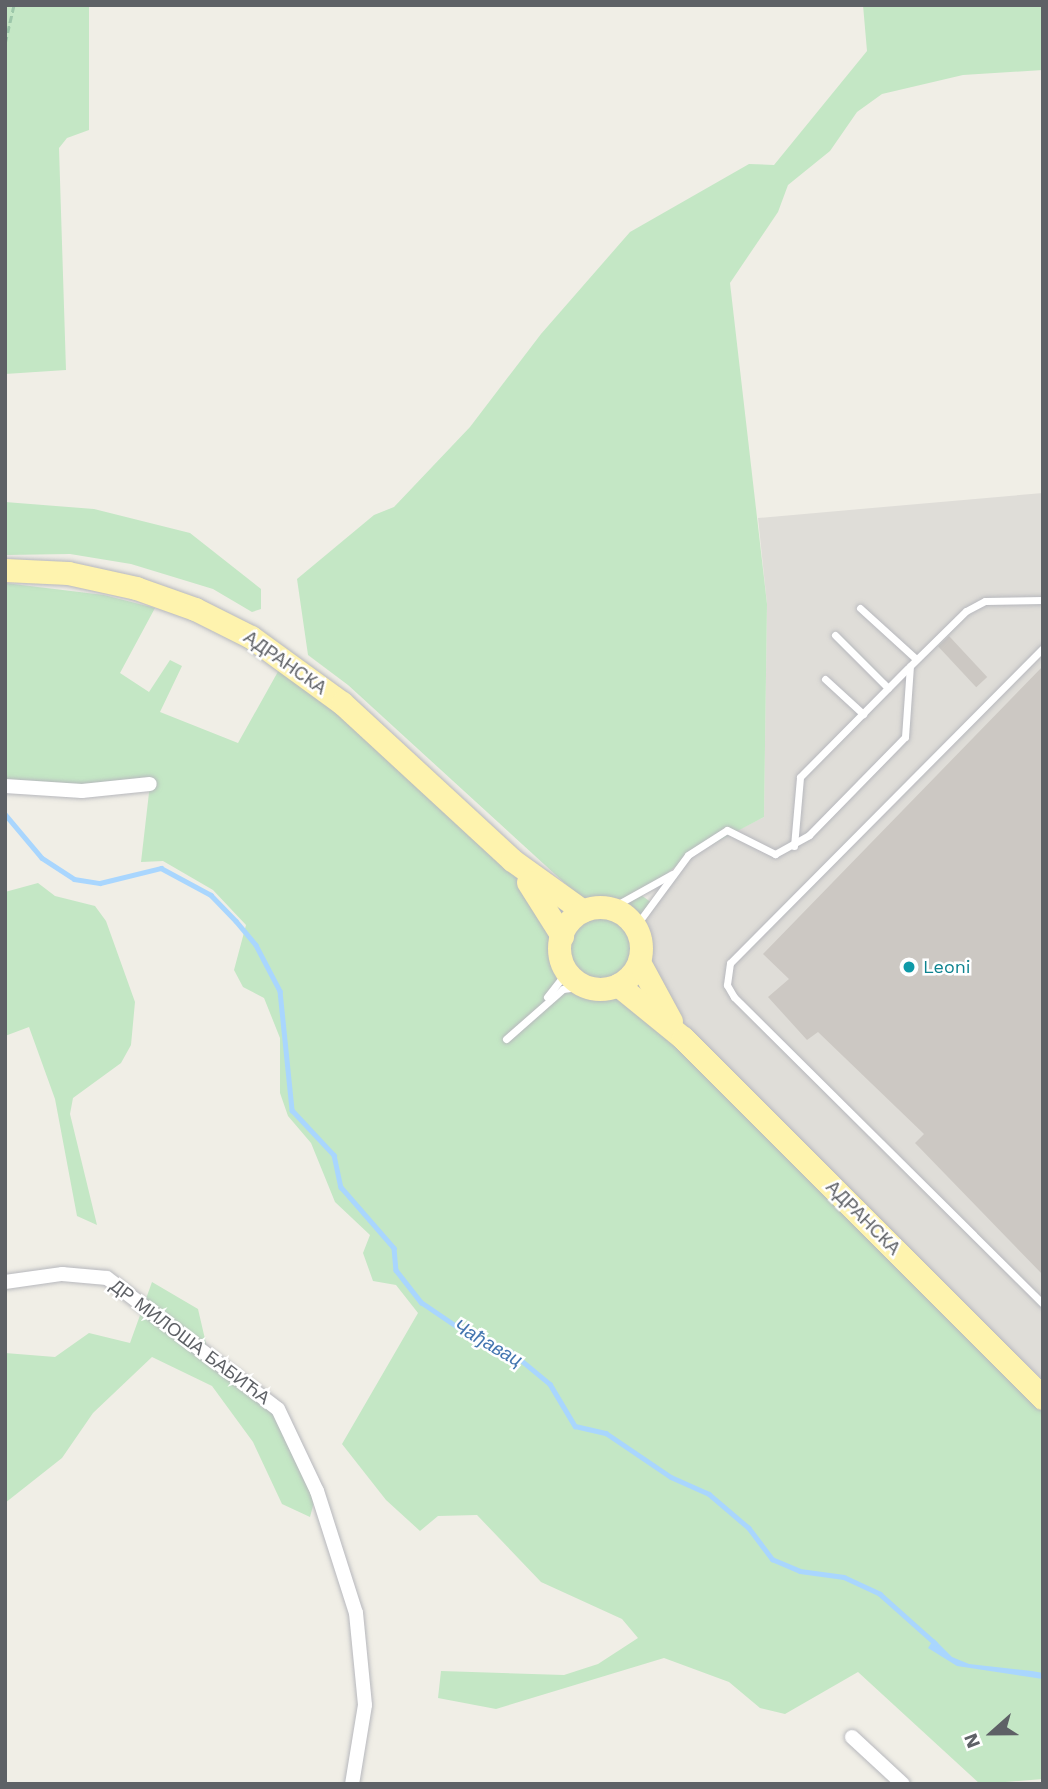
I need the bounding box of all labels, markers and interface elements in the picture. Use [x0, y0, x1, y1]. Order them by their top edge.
street label: АДРАНСКА [239, 627, 331, 699]
place label: Leoni [923, 956, 971, 978]
marker: Leoni [901, 959, 917, 975]
street label: АДРАНСКА [821, 1176, 905, 1260]
street label: ДР МИЛОША БАБИЋА [106, 1275, 274, 1409]
water label: Чађавац [450, 1314, 526, 1372]
north arrow [957, 1698, 1027, 1768]
text: N [959, 1730, 985, 1751]

